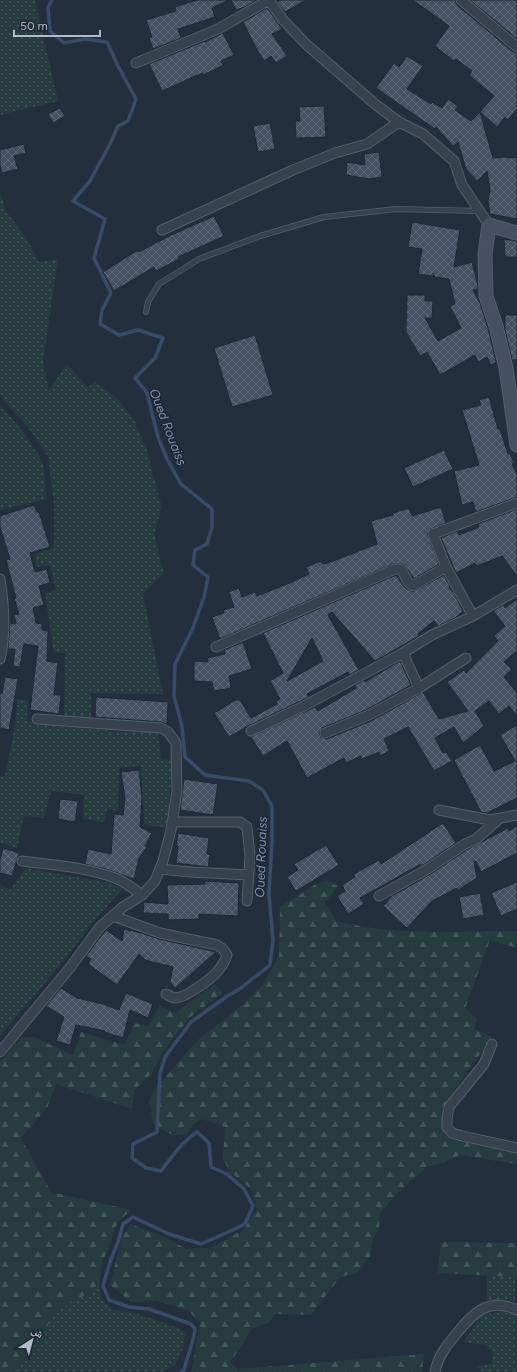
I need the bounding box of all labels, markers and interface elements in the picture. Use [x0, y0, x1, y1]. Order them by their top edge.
scale bar [14, 12, 100, 38]
text: 50 m [20, 19, 48, 33]
water label: Oued Rouaiss [146, 386, 190, 468]
water label: Oued Rouaiss [252, 816, 270, 898]
north arrow [12, 1320, 52, 1360]
text: ش [28, 1324, 46, 1342]

